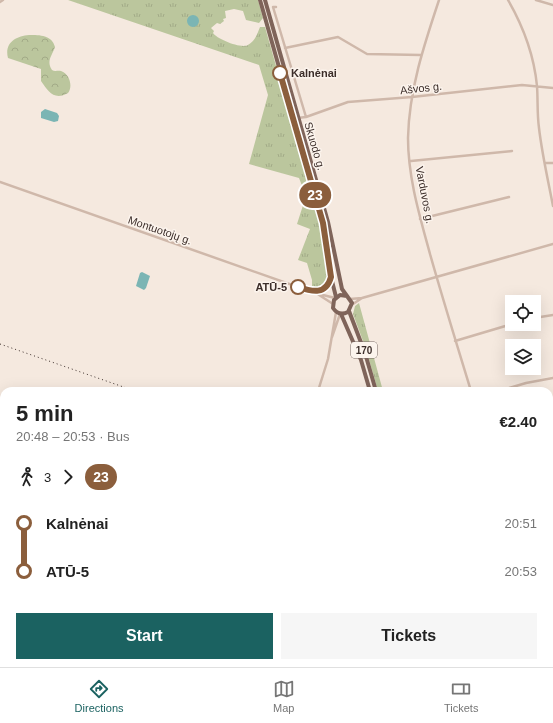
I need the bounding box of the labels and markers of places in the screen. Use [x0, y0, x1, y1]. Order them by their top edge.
marker: Kalnėnai [272, 65, 288, 81]
place label: Kalnėnai [291, 67, 337, 79]
marker: ATŪ-5 [290, 279, 306, 295]
place label: ATŪ-5 [255, 281, 287, 293]

